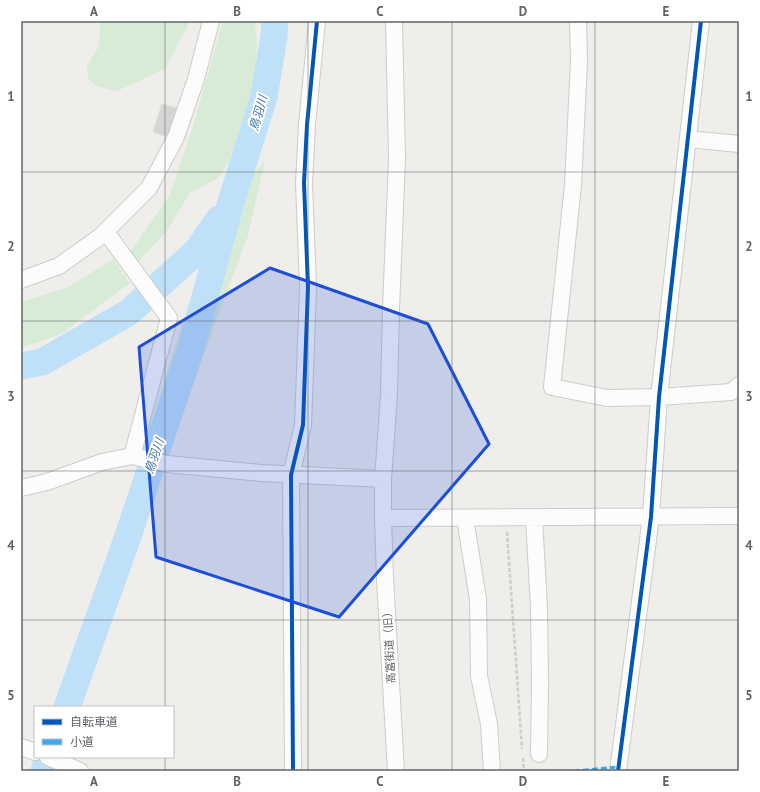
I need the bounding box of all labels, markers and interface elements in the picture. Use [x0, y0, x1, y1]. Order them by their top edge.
text: A [90, 3, 98, 20]
text: B [233, 3, 241, 20]
text: C [376, 3, 384, 20]
text: D [519, 3, 527, 20]
text: E [663, 3, 670, 20]
text: 1 [7, 88, 15, 105]
text: 1 [745, 88, 753, 105]
water label: 鳥羽川 [246, 92, 271, 132]
text: 2 [7, 238, 15, 255]
text: 2 [745, 238, 753, 255]
text: 3 [7, 388, 15, 405]
text: 3 [745, 388, 753, 405]
water label: 鳥羽川 [141, 435, 168, 475]
text: 4 [7, 537, 15, 554]
text: 4 [745, 537, 753, 554]
street label: 高富街道（旧） [380, 606, 398, 684]
text: 5 [7, 687, 15, 704]
text: 5 [745, 687, 753, 704]
legend [34, 706, 174, 758]
text: 自転車道 [70, 714, 118, 729]
text: 小道 [70, 734, 94, 749]
text: A [90, 773, 98, 790]
text: B [233, 773, 241, 790]
text: C [376, 773, 384, 790]
text: D [519, 773, 527, 790]
text: E [663, 773, 670, 790]

